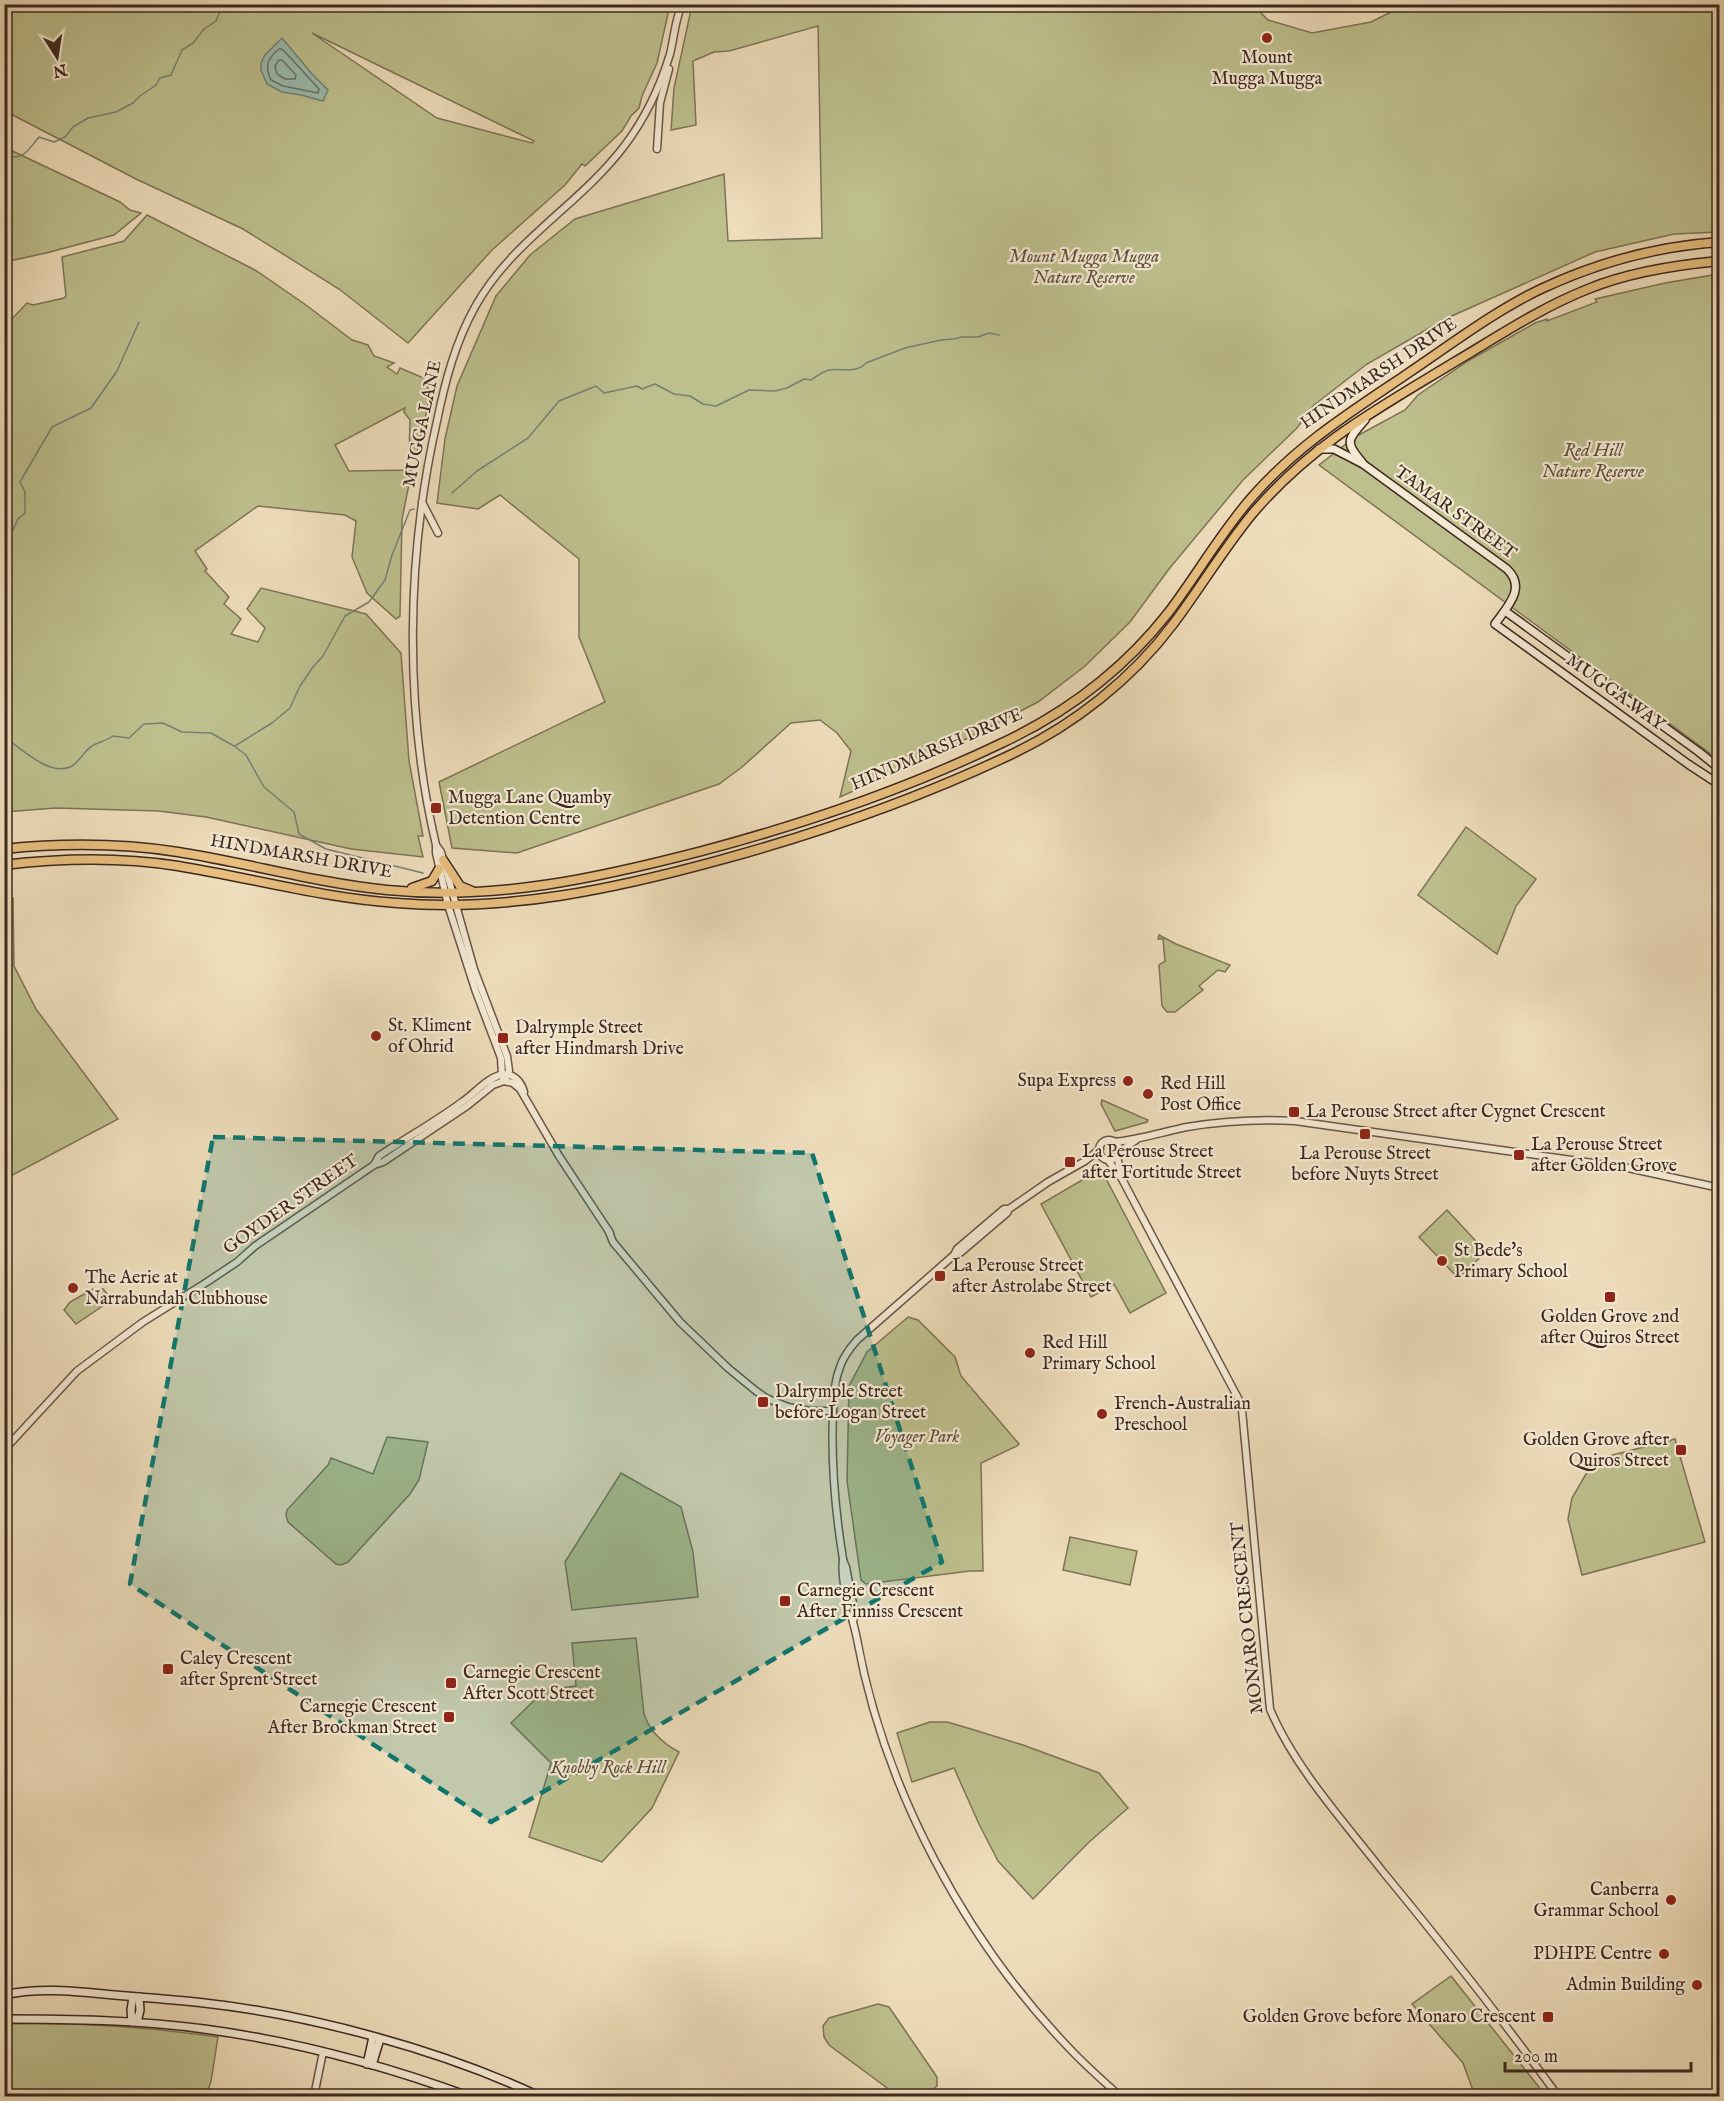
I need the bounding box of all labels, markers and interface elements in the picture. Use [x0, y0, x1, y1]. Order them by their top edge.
north arrow [27, 27, 87, 87]
marker: Mount Mugga Mugga [1260, 31, 1274, 45]
place label: Mount Mugga Mugga [1212, 47, 1323, 91]
text: N [51, 58, 70, 81]
park label: Mount Mugga Mugga Nature Reserve [1009, 246, 1159, 290]
street label: HINDMARSH DRIVE [1296, 313, 1462, 435]
street label: MUGGA LANE [398, 358, 448, 490]
park label: Red Hill Nature Reserve [1542, 440, 1644, 484]
street label: TAMAR STREET [1389, 461, 1521, 565]
street label: MUGGA WAY [1561, 649, 1670, 737]
street label: HINDMARSH DRIVE [848, 703, 1026, 797]
place label: Mugga Lane Quamby Detention Centre [448, 787, 612, 831]
marker: Mugga Lane Quamby Detention Centre [429, 801, 443, 815]
street label: HINDMARSH DRIVE [208, 830, 394, 884]
place label: St. Kliment of Ohrid [388, 1015, 472, 1059]
place label: Dalrymple Street after Hindmarsh Drive [515, 1017, 684, 1061]
marker: St. Kliment of Ohrid [369, 1029, 383, 1043]
marker: Dalrymple Street after Hindmarsh Drive [496, 1031, 510, 1045]
place label: Supa Express [1018, 1070, 1116, 1093]
place label: Red Hill Post Office [1160, 1073, 1241, 1117]
marker: Supa Express [1121, 1074, 1135, 1088]
marker: Red Hill Post Office [1141, 1087, 1155, 1101]
place label: La Perouse Street after Cygnet Crescent [1306, 1101, 1606, 1124]
marker: La Perouse Street after Cygnet Crescent [1287, 1105, 1301, 1119]
marker: La Perouse Street before Nuyts Street [1358, 1127, 1372, 1141]
place label: La Perouse Street after Golden Grove [1531, 1134, 1677, 1178]
place label: La Perouse Street after Fortitude Street [1082, 1141, 1242, 1185]
place label: La Perouse Street before Nuyts Street [1291, 1143, 1439, 1187]
marker: La Perouse Street after Golden Grove [1512, 1148, 1526, 1162]
street label: GOYDER STREET [219, 1150, 363, 1260]
marker: La Perouse Street after Fortitude Street [1063, 1155, 1077, 1169]
place label: St Bede's Primary School [1454, 1240, 1568, 1284]
marker: St Bede's Primary School [1435, 1254, 1449, 1268]
place label: La Perouse Street after Astrolabe Street [952, 1255, 1111, 1299]
place label: The Aerie at Narrabundah Clubhouse [85, 1267, 268, 1311]
marker: La Perouse Street after Astrolabe Street [933, 1269, 947, 1283]
marker: The Aerie at Narrabundah Clubhouse [66, 1281, 80, 1295]
marker: Golden Grove 2nd after Quiros Street [1603, 1290, 1617, 1304]
place label: Golden Grove 2nd after Quiros Street [1540, 1306, 1680, 1350]
place label: Red Hill Primary School [1042, 1332, 1156, 1376]
marker: Red Hill Primary School [1023, 1346, 1037, 1360]
place label: Dalrymple Street before Logan Street [775, 1381, 926, 1425]
place label: French-Australian Preschool [1114, 1393, 1251, 1437]
marker: Dalrymple Street before Logan Street [756, 1395, 770, 1409]
marker: French-Australian Preschool [1095, 1407, 1109, 1421]
park label: Voyager Park [875, 1426, 959, 1449]
place label: Golden Grove after Quiros Street [1523, 1429, 1669, 1473]
marker: Golden Grove after Quiros Street [1674, 1443, 1688, 1457]
street label: MONARO CRESCENT [1226, 1521, 1270, 1715]
place label: Carnegie Crescent After Finniss Crescent [796, 1580, 963, 1624]
marker: Carnegie Crescent After Finniss Crescent [778, 1594, 792, 1608]
place label: Caley Crescent after Sprent Street [180, 1648, 317, 1692]
marker: Caley Crescent after Sprent Street [161, 1662, 175, 1676]
place label: Carnegie Crescent After Scott Street [462, 1662, 601, 1706]
marker: Carnegie Crescent After Scott Street [444, 1676, 458, 1690]
place label: Carnegie Crescent After Brockman Street [267, 1696, 437, 1740]
marker: Carnegie Crescent After Brockman Street [442, 1710, 456, 1724]
park label: Knobby Rock Hill [550, 1757, 667, 1780]
place label: Canberra Grammar School [1533, 1879, 1659, 1923]
marker: Canberra Grammar School [1664, 1893, 1678, 1907]
place label: PDHPE Centre [1533, 1943, 1652, 1966]
marker: PDHPE Centre [1657, 1947, 1671, 1961]
place label: Admin Building [1565, 1974, 1685, 1997]
marker: Admin Building [1690, 1978, 1704, 1992]
place label: Golden Grove before Monaro Crescent [1243, 2006, 1536, 2029]
marker: Golden Grove before Monaro Crescent [1541, 2010, 1555, 2024]
scale bar [1505, 2035, 1691, 2073]
text: 200 m [1514, 2046, 1558, 2069]

